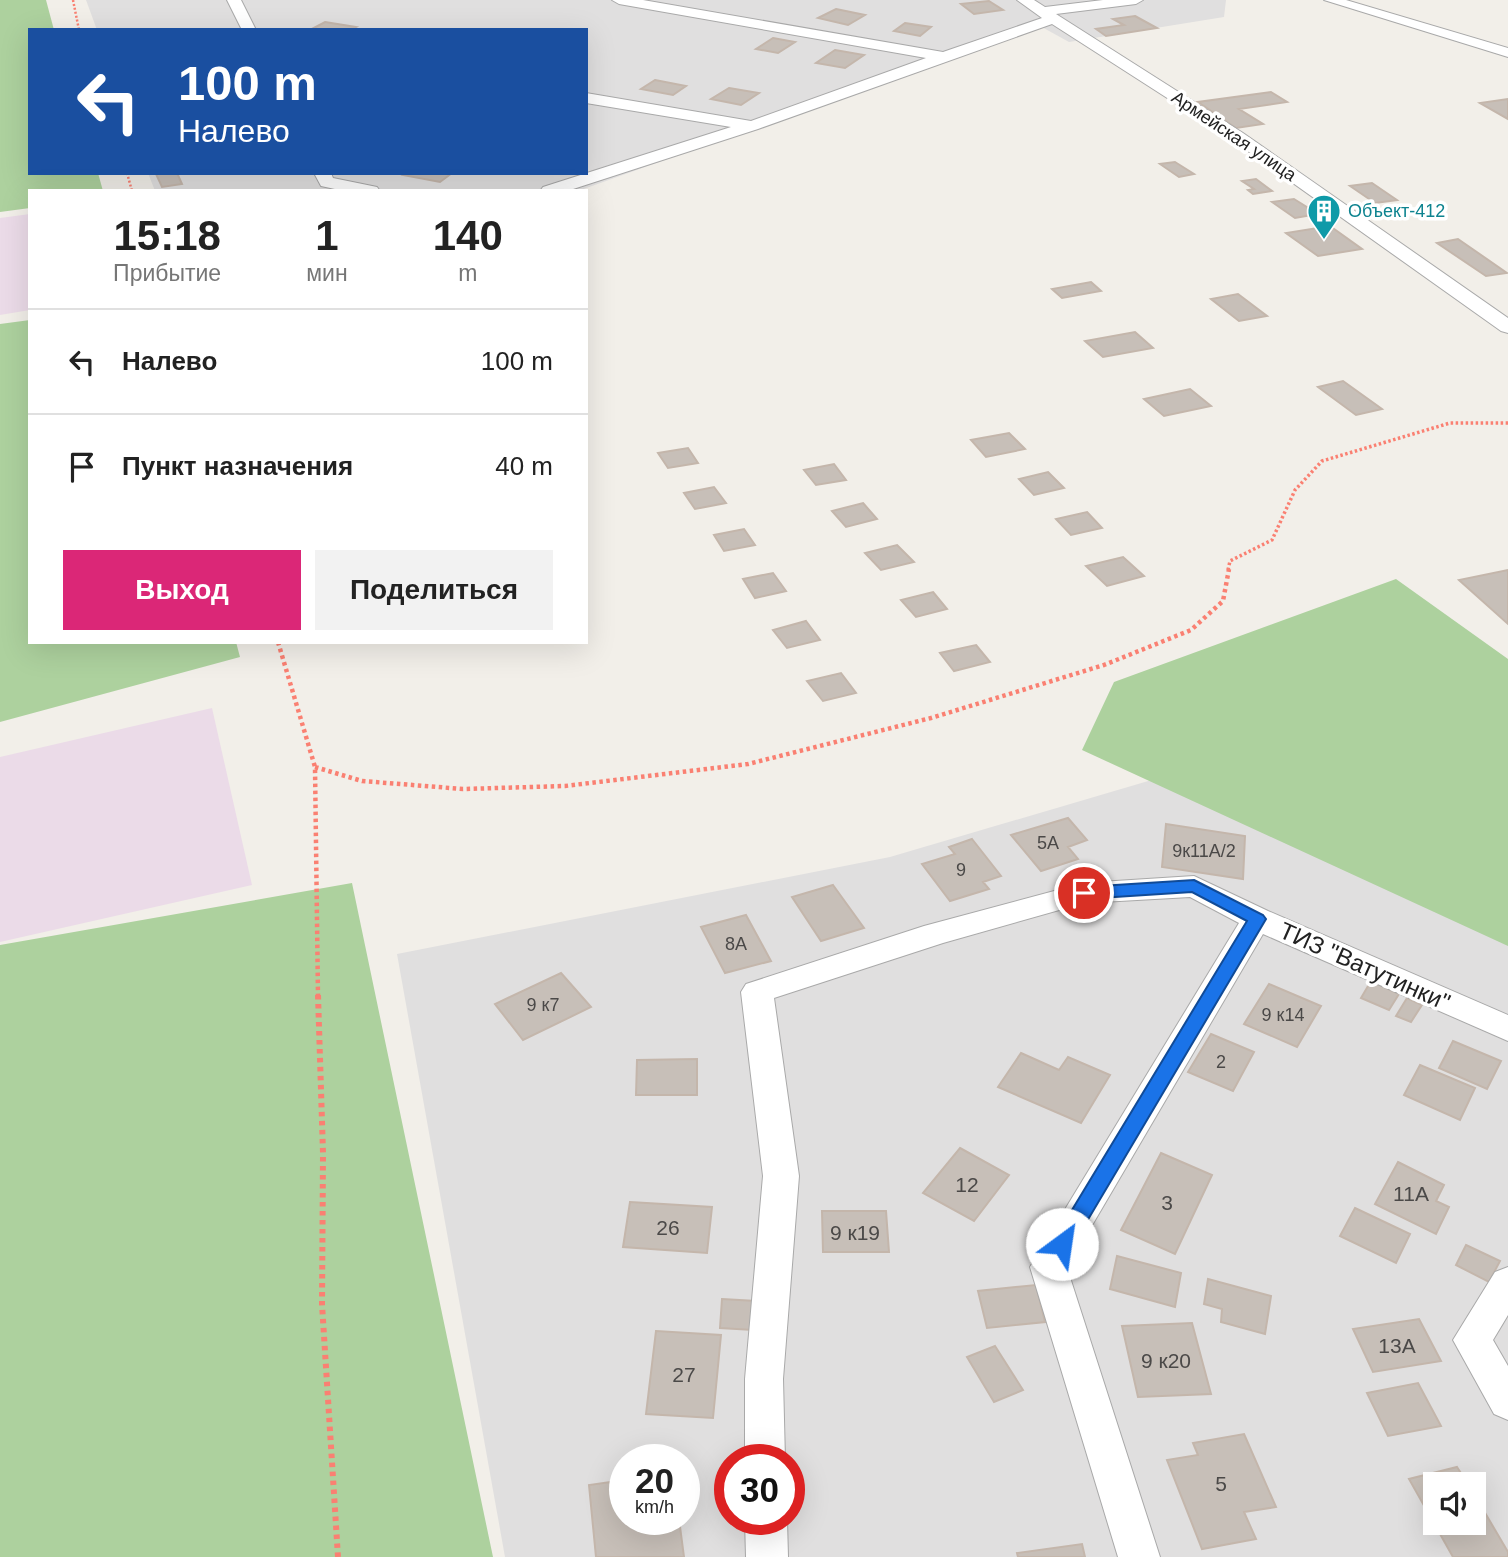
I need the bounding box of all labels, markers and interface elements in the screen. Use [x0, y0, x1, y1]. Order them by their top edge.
icon: left [63, 56, 154, 147]
text: 100 m [178, 56, 317, 110]
street label: Армейская улица [1168, 87, 1301, 186]
text: Налево [178, 113, 290, 149]
building icon: Объект-412 [1305, 192, 1343, 241]
place label: Объект-412 [1348, 201, 1445, 221]
text: 15:18 [113, 212, 221, 259]
text: 1 [315, 212, 339, 259]
text: 140 [433, 212, 503, 259]
text: Прибытие [113, 260, 221, 286]
text: мин [306, 260, 348, 286]
text: m [458, 260, 477, 286]
icon: left [63, 343, 101, 381]
text: Налево [122, 346, 217, 376]
text: 100 m [481, 346, 553, 376]
icon: arrive [63, 448, 101, 486]
text: Пункт назначения [122, 451, 353, 481]
text: 40 m [495, 451, 553, 481]
button: Выход [63, 550, 301, 630]
button: Поделиться [315, 550, 553, 630]
house number: 5А [1037, 833, 1059, 853]
house number: 9к11А/2 [1172, 841, 1236, 861]
house number: 9 [956, 860, 966, 880]
pin [1054, 863, 1114, 923]
icon: arrive [1065, 874, 1103, 912]
street label: ТИЗ "Ватутинки" [1276, 916, 1454, 1016]
house number: 8А [725, 934, 747, 954]
house number: 9 к7 [527, 995, 559, 1015]
house number: 9 к14 [1262, 1005, 1304, 1025]
house number: 2 [1216, 1052, 1226, 1072]
house number: 12 [955, 1173, 979, 1196]
house number: 11А [1393, 1182, 1429, 1205]
house number: 3 [1161, 1191, 1173, 1214]
position arrow [1025, 1207, 1099, 1281]
house number: 26 [656, 1216, 680, 1239]
house number: 9 к19 [830, 1221, 880, 1244]
house number: 13А [1378, 1334, 1416, 1357]
house number: 9 к20 [1141, 1349, 1191, 1372]
house number: 27 [672, 1363, 696, 1386]
speed limit sign: 30 [714, 1444, 805, 1535]
text: 20 [635, 1461, 674, 1500]
house number: 5 [1215, 1472, 1227, 1495]
map controls [1423, 1472, 1486, 1535]
button: sound [1423, 1472, 1486, 1535]
text: km/h [635, 1497, 674, 1517]

